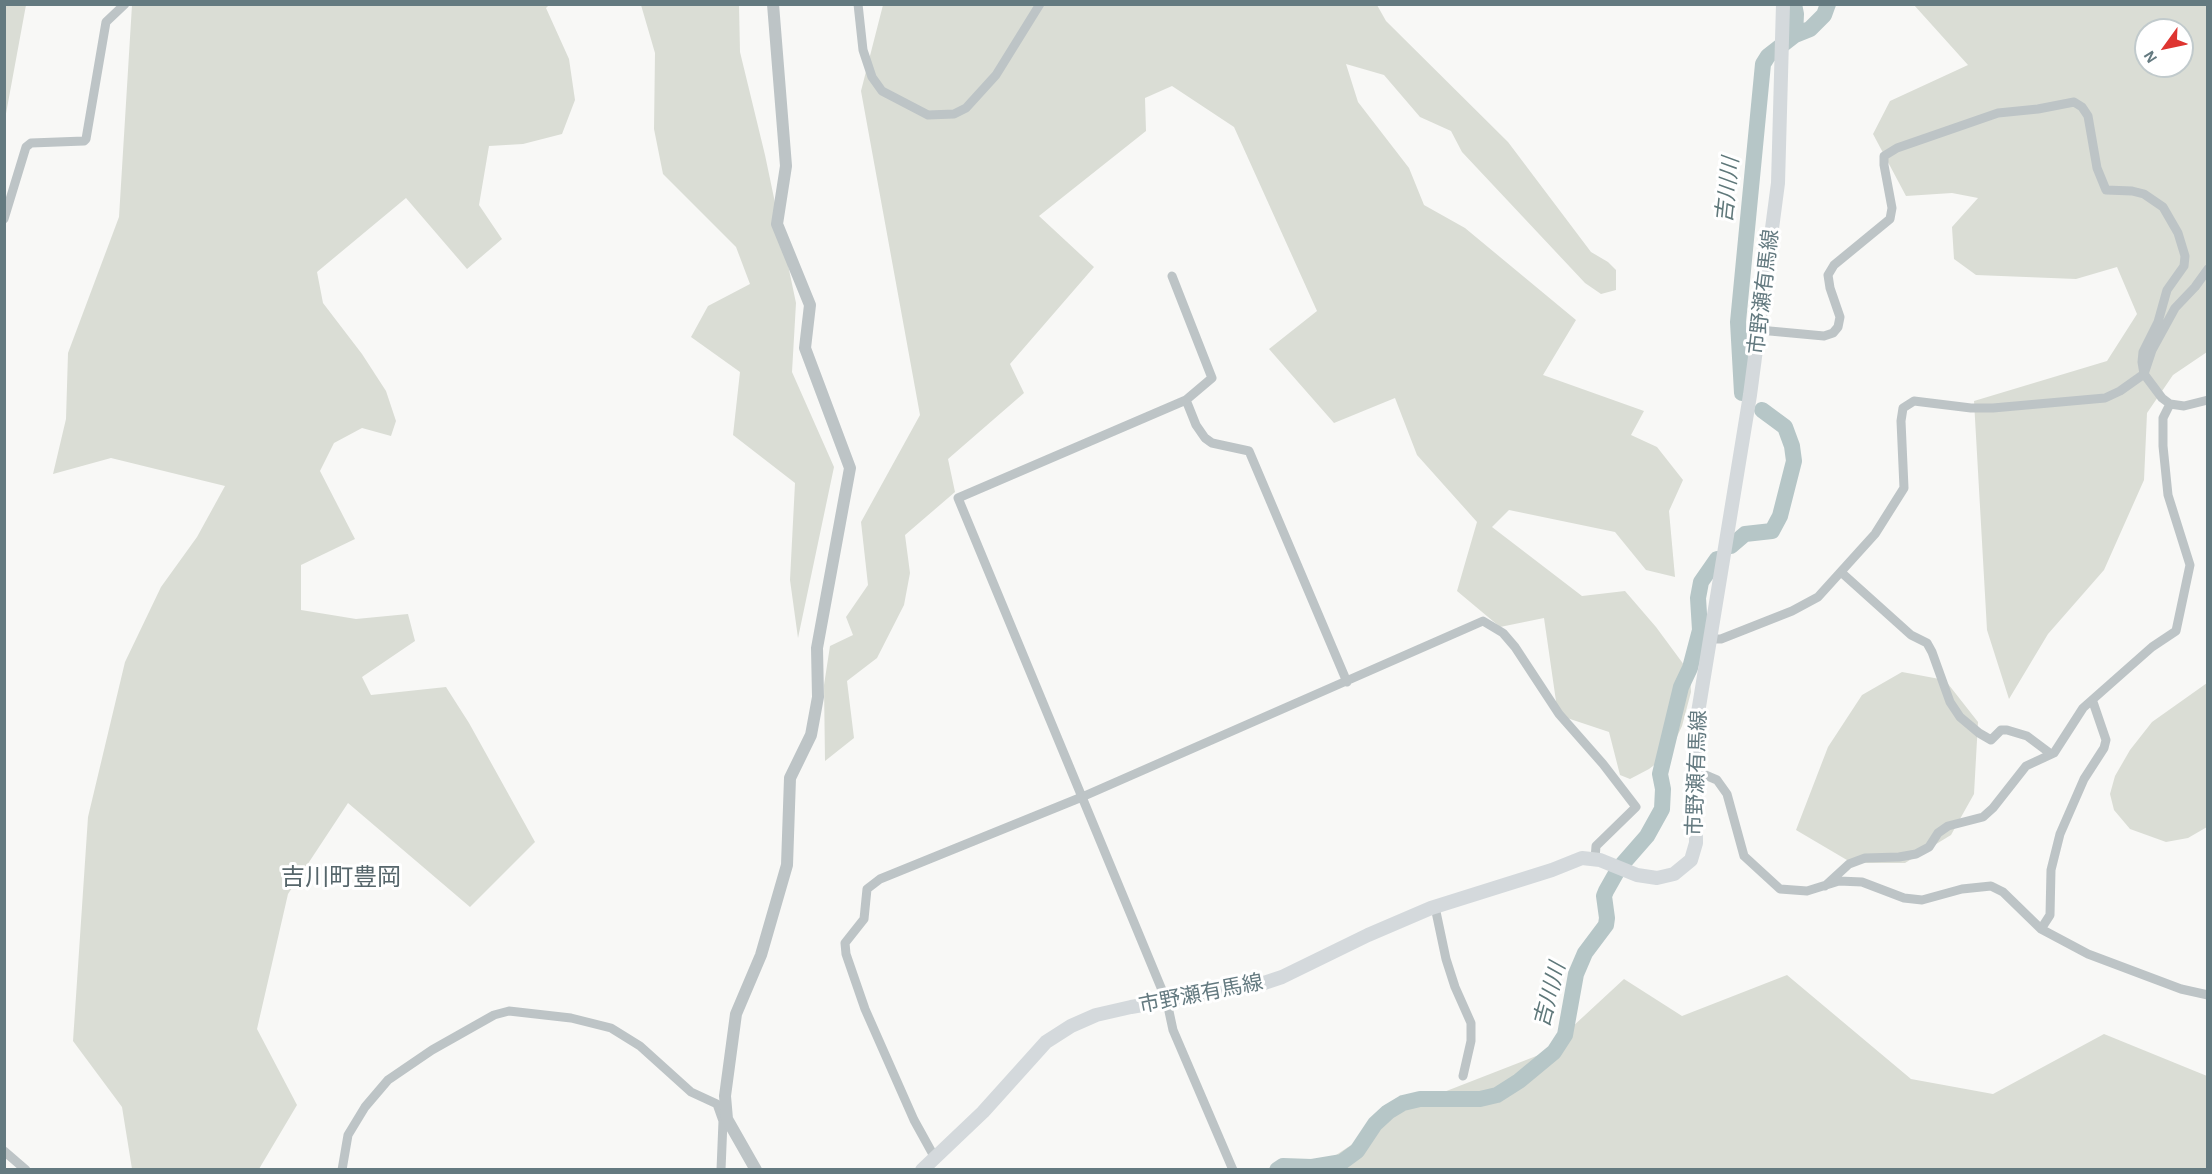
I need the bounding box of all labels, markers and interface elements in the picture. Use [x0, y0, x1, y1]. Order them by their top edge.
north arrow [2134, 18, 2194, 78]
text: N [2141, 48, 2160, 66]
water label: 吉川川 [1711, 156, 1745, 224]
street label: 市野瀬有馬線 [1744, 228, 1784, 356]
street label: 市野瀬有馬線 [1682, 710, 1712, 836]
district label: 吉川町豊岡 [281, 864, 401, 892]
water label: 吉川川 [1529, 960, 1571, 1030]
street label: 市野瀬有馬線 [1137, 970, 1265, 1018]

